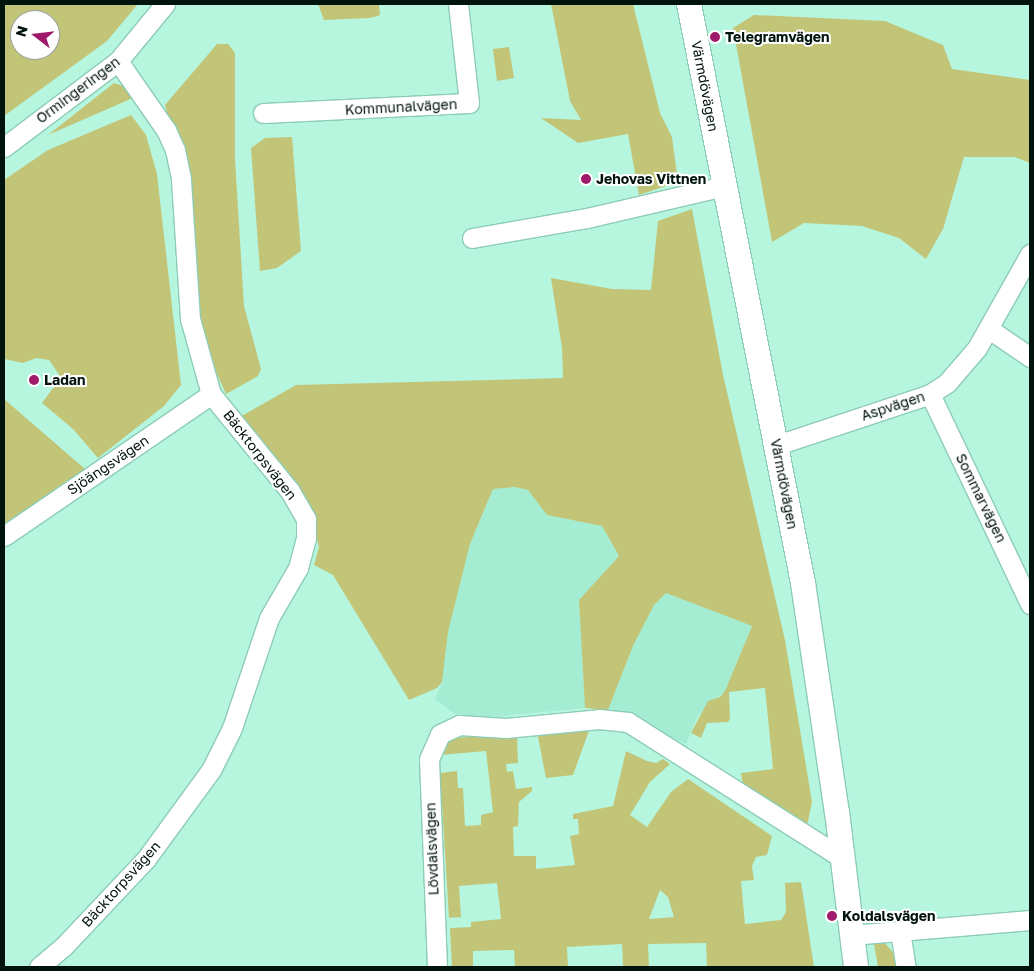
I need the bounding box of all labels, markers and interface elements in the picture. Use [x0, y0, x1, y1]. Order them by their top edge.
north arrow [10, 10, 60, 60]
text: N [11, 24, 31, 38]
place label: Telegramvägen [725, 29, 830, 45]
marker: Telegramvägen [709, 31, 721, 43]
street label: Värmdövägen [688, 39, 722, 133]
street label: Ormingeringen [33, 53, 123, 127]
street label: Kommunalvägen [344, 96, 458, 118]
place label: Jehovas Vittnen [596, 171, 706, 187]
marker: Jehovas Vittnen [580, 173, 592, 185]
place label: Ladan [44, 372, 85, 388]
marker: Ladan [28, 374, 40, 386]
street label: Aspvägen [859, 388, 927, 424]
street label: Bäcktorpsvägen [220, 407, 300, 503]
street label: Sjöängsvägen [64, 432, 152, 498]
street label: Värmdövägen [767, 437, 801, 531]
street label: Sommarvägen [952, 451, 1010, 545]
street label: Lövdalsvägen [422, 802, 442, 896]
street label: Bäcktorpsvägen [78, 838, 164, 930]
place label: Koldalsvägen [842, 908, 935, 924]
marker: Koldalsvägen [826, 910, 838, 922]

